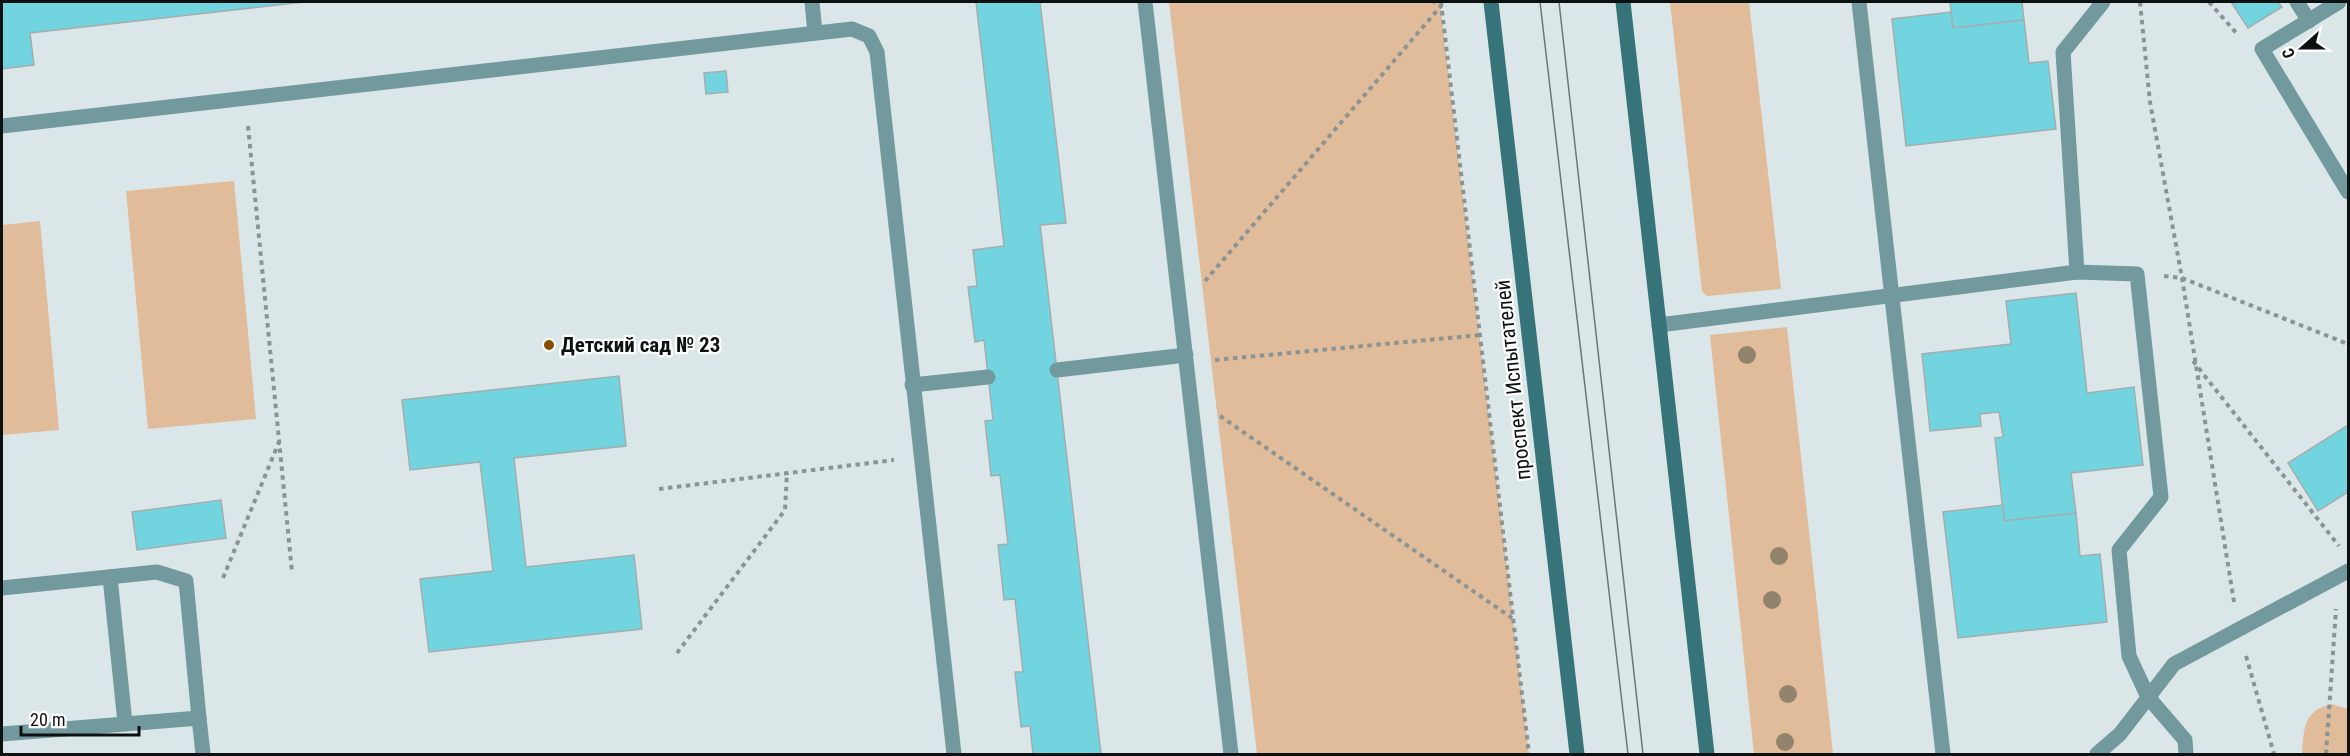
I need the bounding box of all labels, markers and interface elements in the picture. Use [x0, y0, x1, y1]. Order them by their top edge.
north arrow [2272, 18, 2332, 78]
text: С [2278, 46, 2299, 61]
street label: проспект Испытателей [1491, 279, 1535, 481]
place label: Детский сад № 23 [561, 333, 720, 357]
marker: Детский сад № 23 [542, 338, 556, 352]
scale bar [21, 699, 140, 737]
text: 20 m [30, 709, 65, 730]

